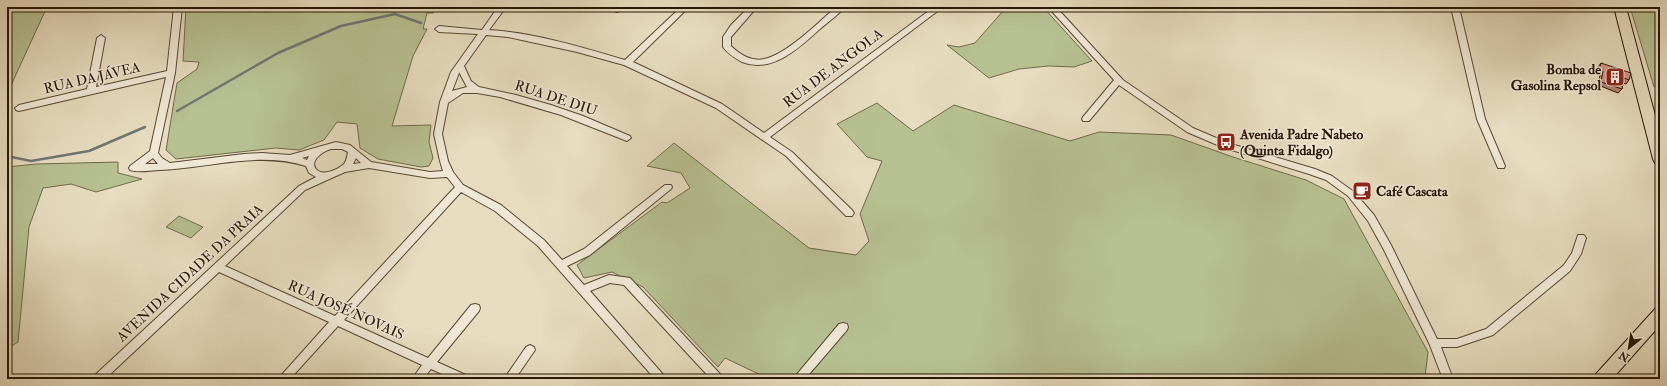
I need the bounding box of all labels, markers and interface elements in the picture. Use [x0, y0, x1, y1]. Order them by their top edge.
street label: RUA DE ANGOLA [780, 25, 886, 111]
street label: RUA DA JÁVEA [42, 59, 142, 97]
place label: Bomba de Gasolina Repsol [1511, 61, 1601, 95]
building icon: Bomba de Gasolina Repsol [1604, 66, 1626, 88]
street label: RUA DE DIU [513, 77, 600, 119]
place label: Avenida Padre Nabeto (Quinta Fidalgo) [1239, 126, 1363, 160]
bus stop icon: Avenida Padre Nabeto (Quinta Fidalgo) [1215, 131, 1237, 153]
cafe icon: Café Cascata [1351, 180, 1373, 202]
place label: Café Cascata [1376, 183, 1449, 200]
street label: AVENIDA CIDADE DA PRAIA [112, 200, 267, 346]
street label: RUA JOSÉ NOVAIS [285, 277, 407, 343]
north arrow [1609, 328, 1649, 368]
text: N [1616, 348, 1633, 365]

